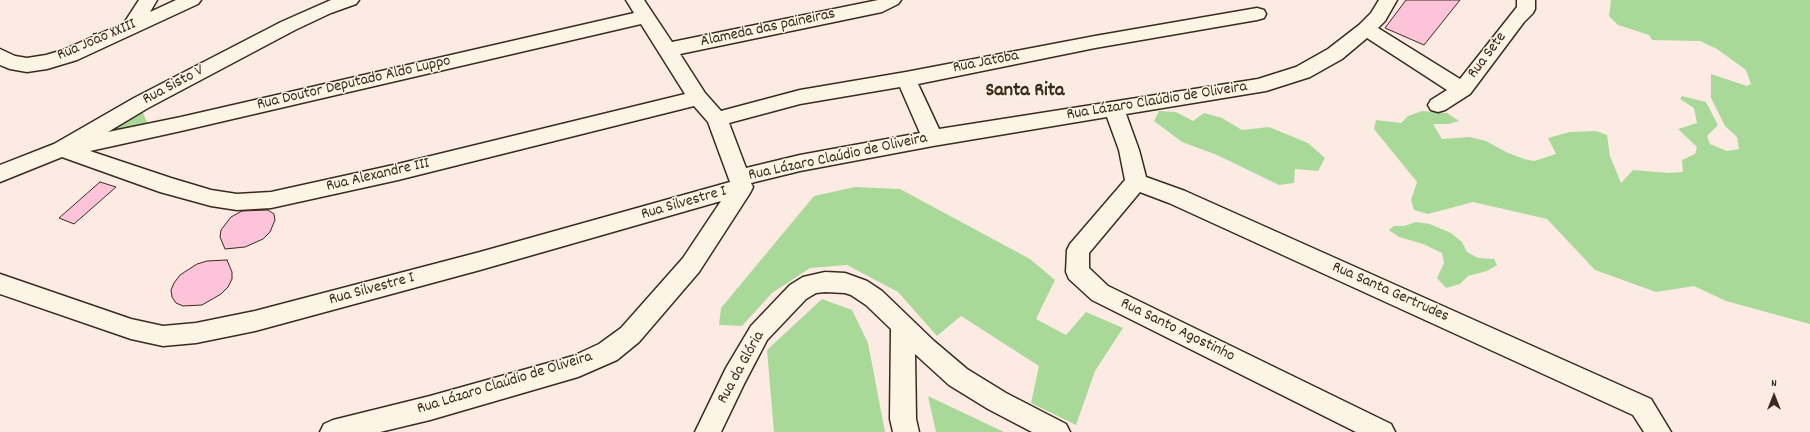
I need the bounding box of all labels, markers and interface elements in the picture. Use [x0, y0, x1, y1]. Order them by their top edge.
street label: Alameda das paineiras [699, 5, 837, 53]
street label: Rua João XXIII [55, 16, 139, 66]
street label: Rua Sete [1464, 29, 1512, 83]
street label: Rua Jatoba [951, 47, 1021, 79]
street label: Rua Doutor Deputado Aldo Luppo [255, 52, 453, 116]
street label: Rua Sisto V [140, 62, 208, 110]
street label: Rua Lázaro Claúdio de Oliveira [1066, 78, 1248, 126]
district label: Santa Rita [986, 80, 1064, 104]
street label: Rua Lázaro Claúdio de Oliveira [747, 130, 929, 186]
street label: Rua Alexandre III [325, 155, 431, 197]
street label: Rua Silvestre I [639, 183, 729, 225]
street label: Rua Santa Gertrudes [1329, 259, 1451, 327]
street label: Rua Silvestre I [327, 269, 417, 311]
street label: Rua Santo Agostinho [1117, 295, 1237, 367]
street label: Rua da Glória [714, 328, 770, 408]
street label: Rua Lázaro Claúdio de Oliveira [415, 348, 595, 420]
north arrow [1754, 376, 1794, 416]
text: N [1771, 376, 1777, 392]

